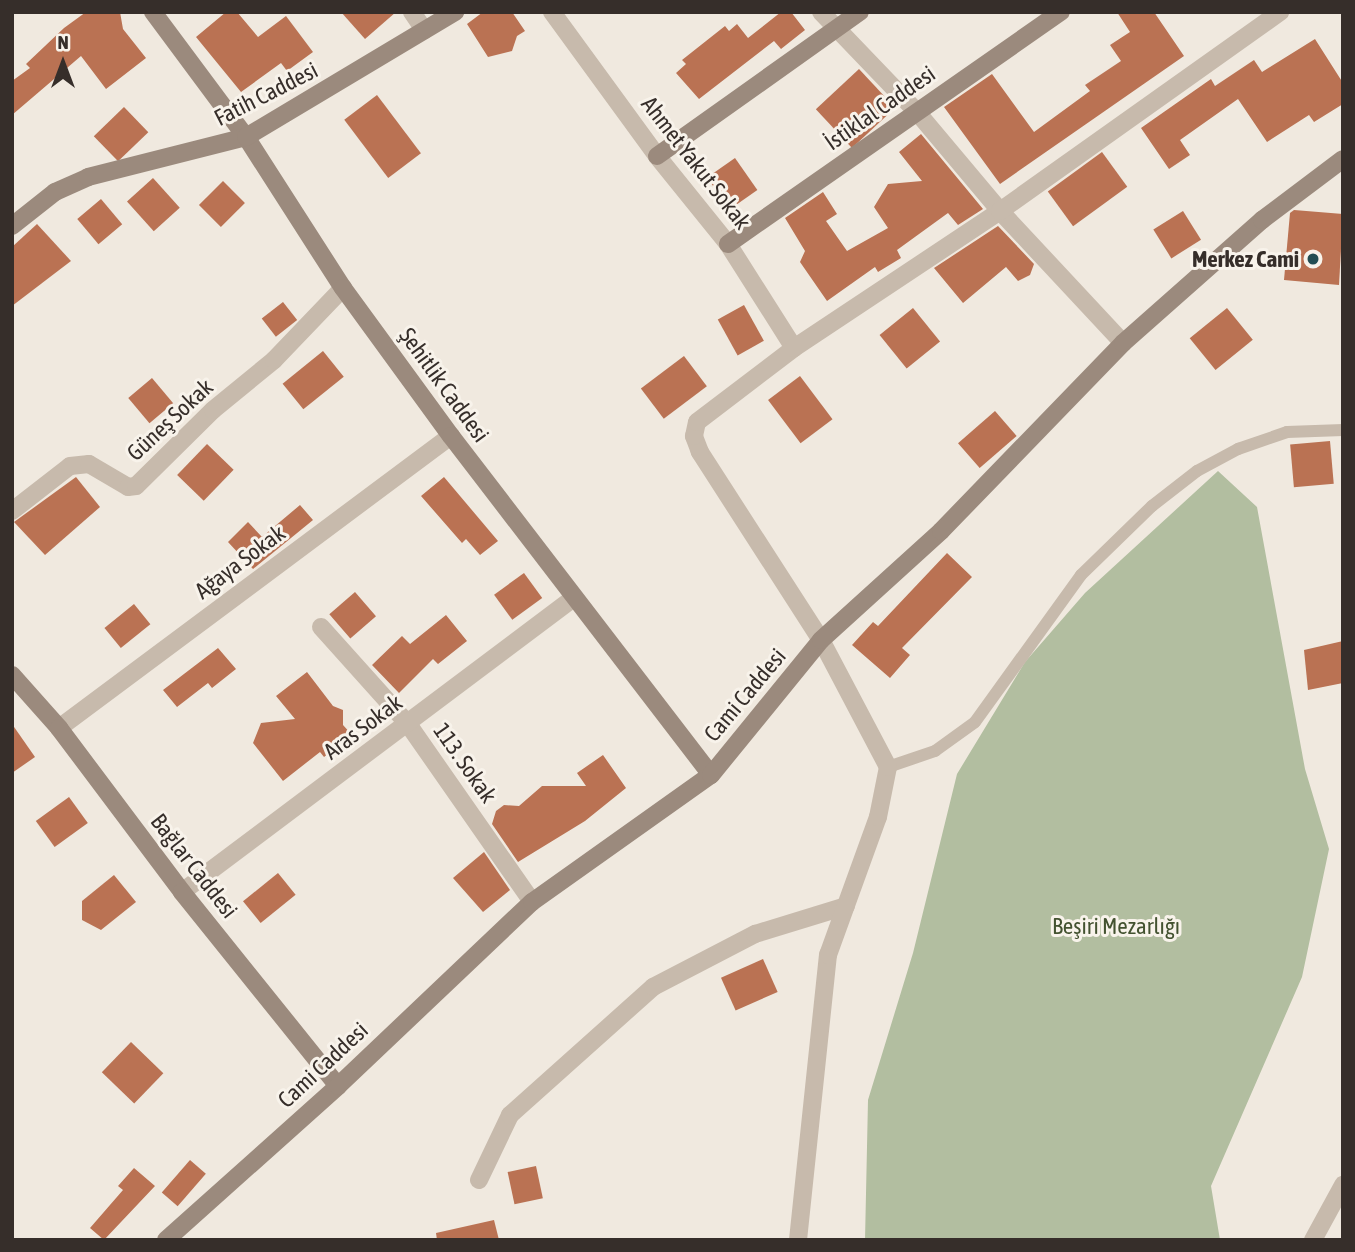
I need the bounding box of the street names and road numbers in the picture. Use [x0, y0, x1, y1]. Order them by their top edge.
street label: Fatih Caddesi [210, 56, 322, 132]
street label: İstiklal Caddesi [819, 60, 941, 156]
street label: Ahmet Yakut Sokak [636, 91, 756, 235]
street label: Şehitlik Caddesi [393, 322, 495, 448]
street label: Güneş Sokak [121, 373, 219, 467]
street label: Ağaya Sokak [189, 519, 291, 605]
street label: Cami Caddesi [698, 643, 792, 747]
street label: Aras Sokak [318, 689, 408, 765]
street label: 113. Sokak [428, 718, 502, 808]
street label: Bağlar Caddesi [145, 808, 243, 924]
street label: Cami Caddesi [272, 1016, 374, 1114]

